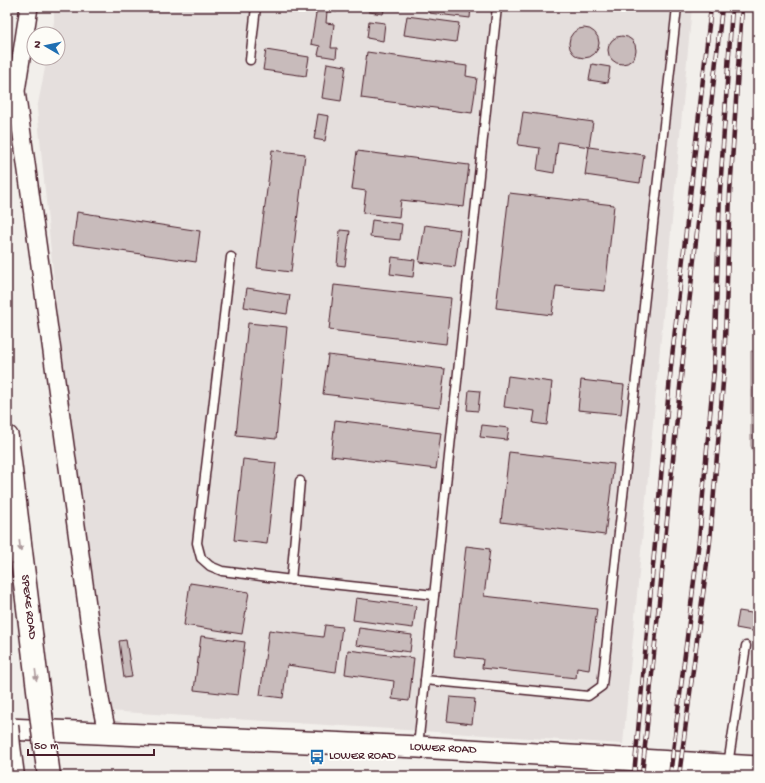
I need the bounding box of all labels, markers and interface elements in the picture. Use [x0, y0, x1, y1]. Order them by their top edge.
north arrow [26, 26, 66, 66]
text: N [32, 40, 45, 49]
one-way arrow [17, 540, 23, 552]
street label: SPEKE ROAD [17, 574, 39, 640]
one-way arrow [33, 669, 39, 681]
scale bar [28, 731, 154, 757]
text: 50 m [34, 740, 59, 754]
street label: LOWER ROAD [409, 740, 477, 758]
bus stop icon: LOWER ROAD [308, 748, 326, 766]
place label: LOWER ROAD [329, 750, 396, 764]

